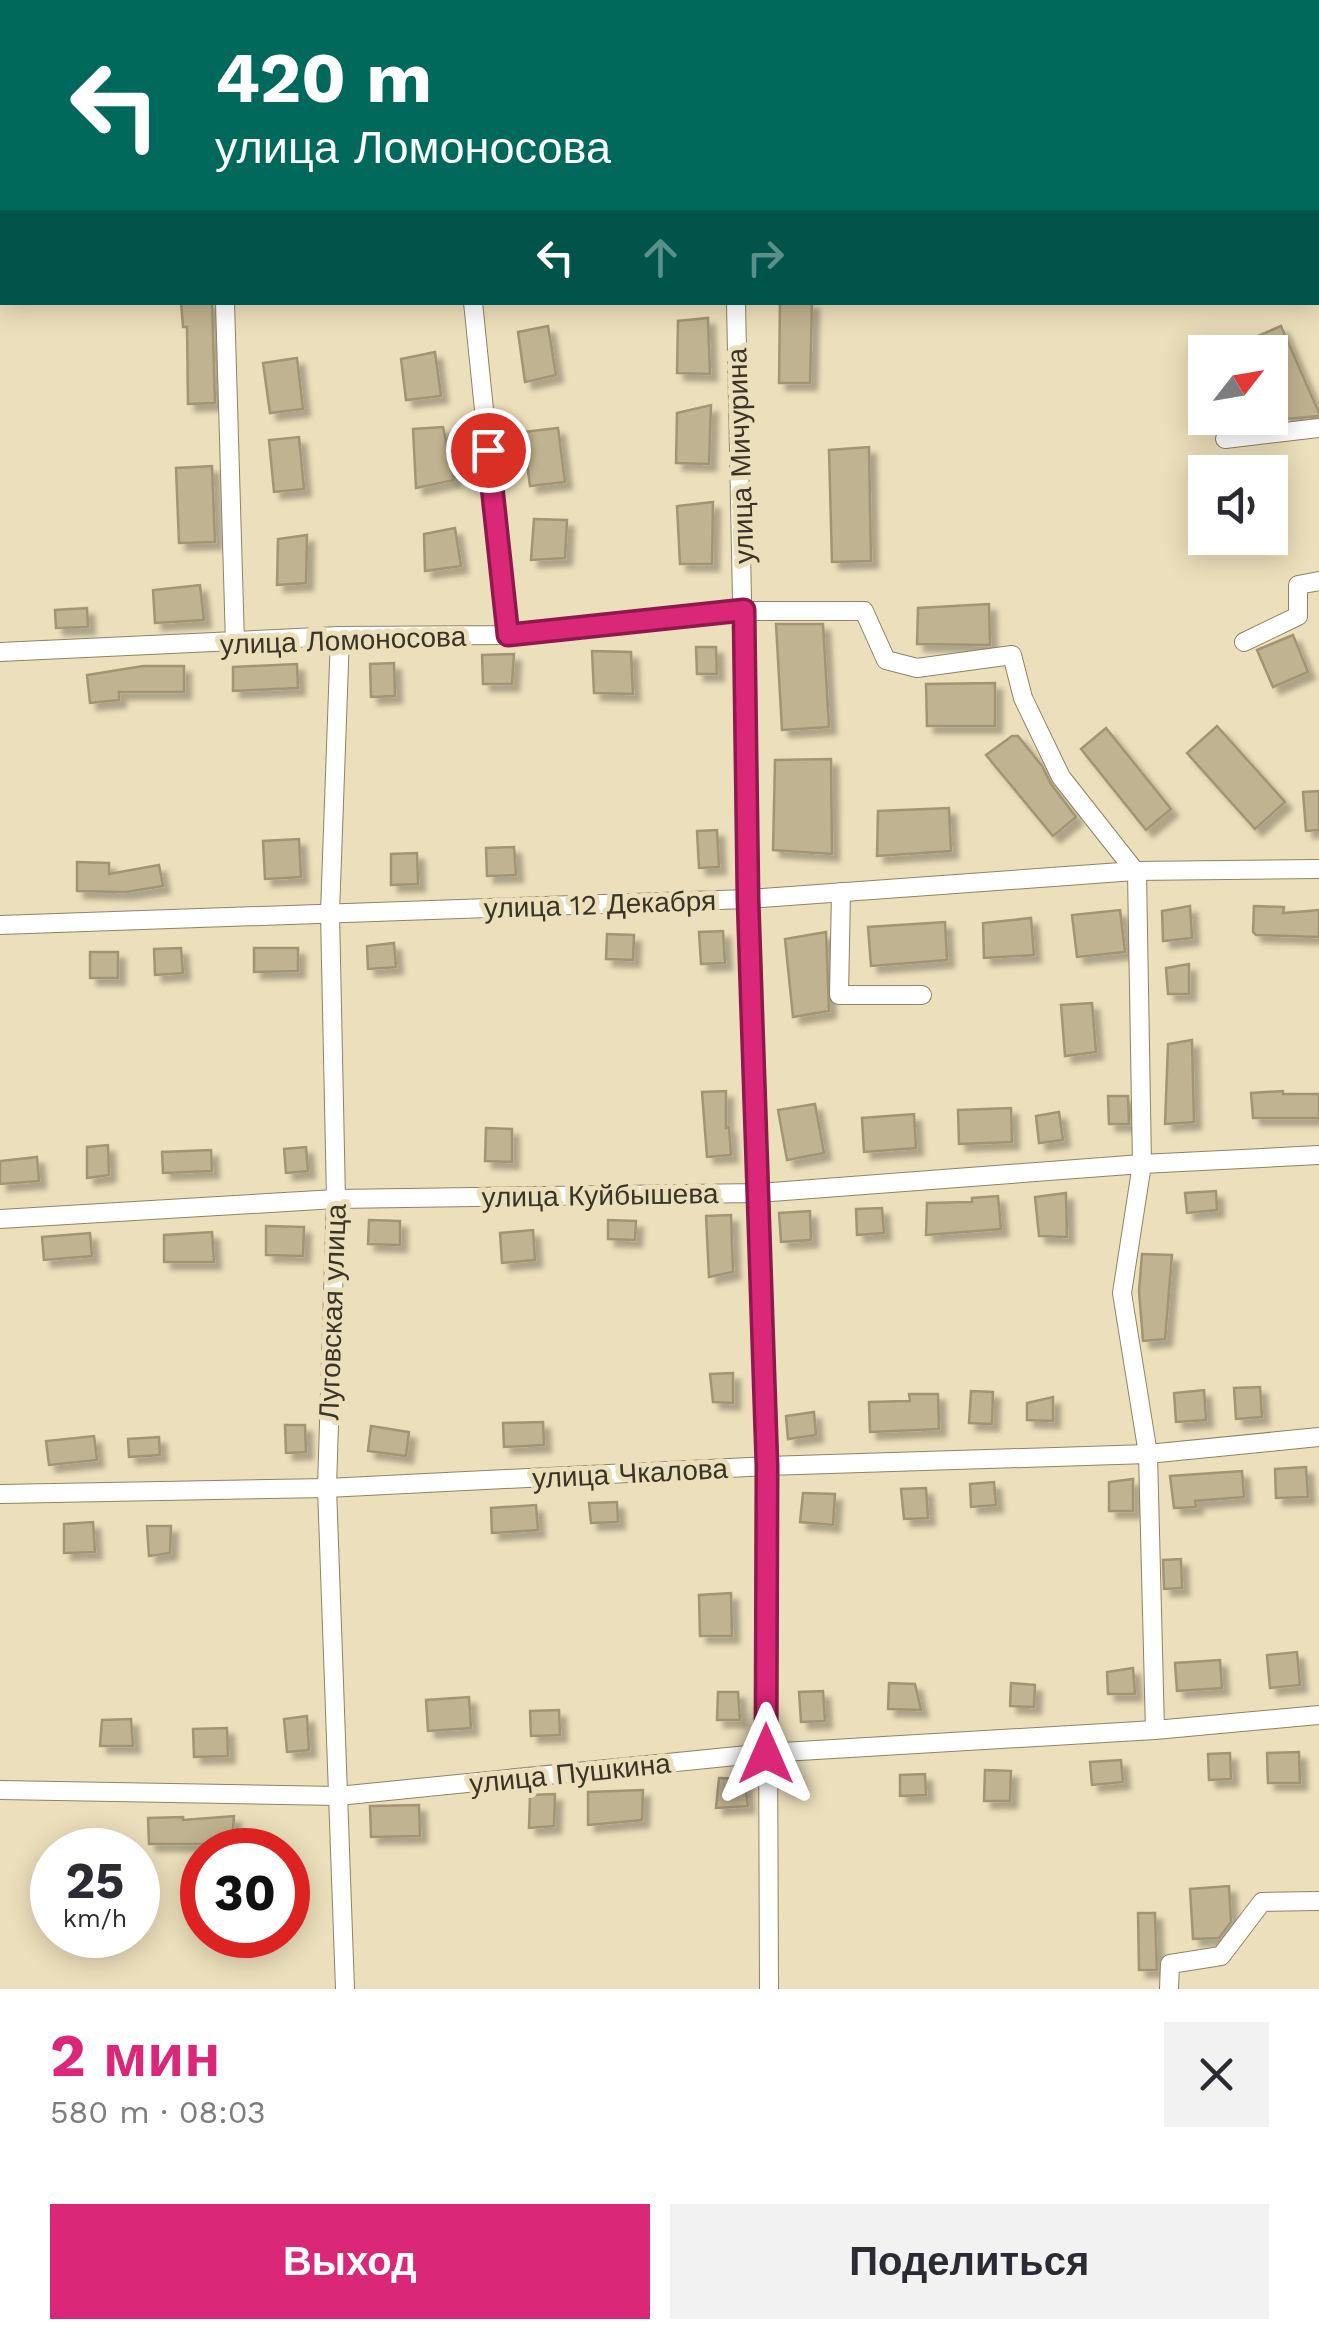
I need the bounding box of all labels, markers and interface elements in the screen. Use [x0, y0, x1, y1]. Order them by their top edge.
text: 420 m [215, 37, 432, 119]
icon: left [50, 40, 180, 170]
text: улица Ломоносова [215, 121, 611, 174]
icon: left [528, 230, 583, 285]
icon: ahead [633, 230, 688, 285]
icon: right [738, 230, 793, 285]
north arrow [1188, 335, 1288, 435]
map controls [1188, 335, 1288, 555]
street label: улица Мичурина [720, 347, 761, 565]
pin [446, 408, 531, 493]
icon: arrive [461, 423, 516, 478]
button: sound [1188, 455, 1288, 555]
street label: улица Ломоносова [219, 620, 467, 661]
street label: улица 12 Декабря [483, 884, 717, 925]
street label: улица Куйбышева [481, 1177, 719, 1214]
street label: Луговская улица [312, 1203, 353, 1421]
street label: улица Чкалова [531, 1452, 729, 1495]
position arrow [714, 1702, 818, 1806]
street label: улица Пушкина [468, 1746, 673, 1800]
speed limit sign: 30 [180, 1828, 310, 1958]
text: 25 [66, 1851, 124, 1910]
text: km/h [63, 1904, 127, 1933]
text: 2 мин [50, 2020, 220, 2091]
button: close [1164, 2022, 1269, 2127]
text: 580 m · 08:03 [50, 2093, 266, 2131]
button: Выход [50, 2204, 650, 2319]
button: Поделиться [670, 2204, 1269, 2319]

